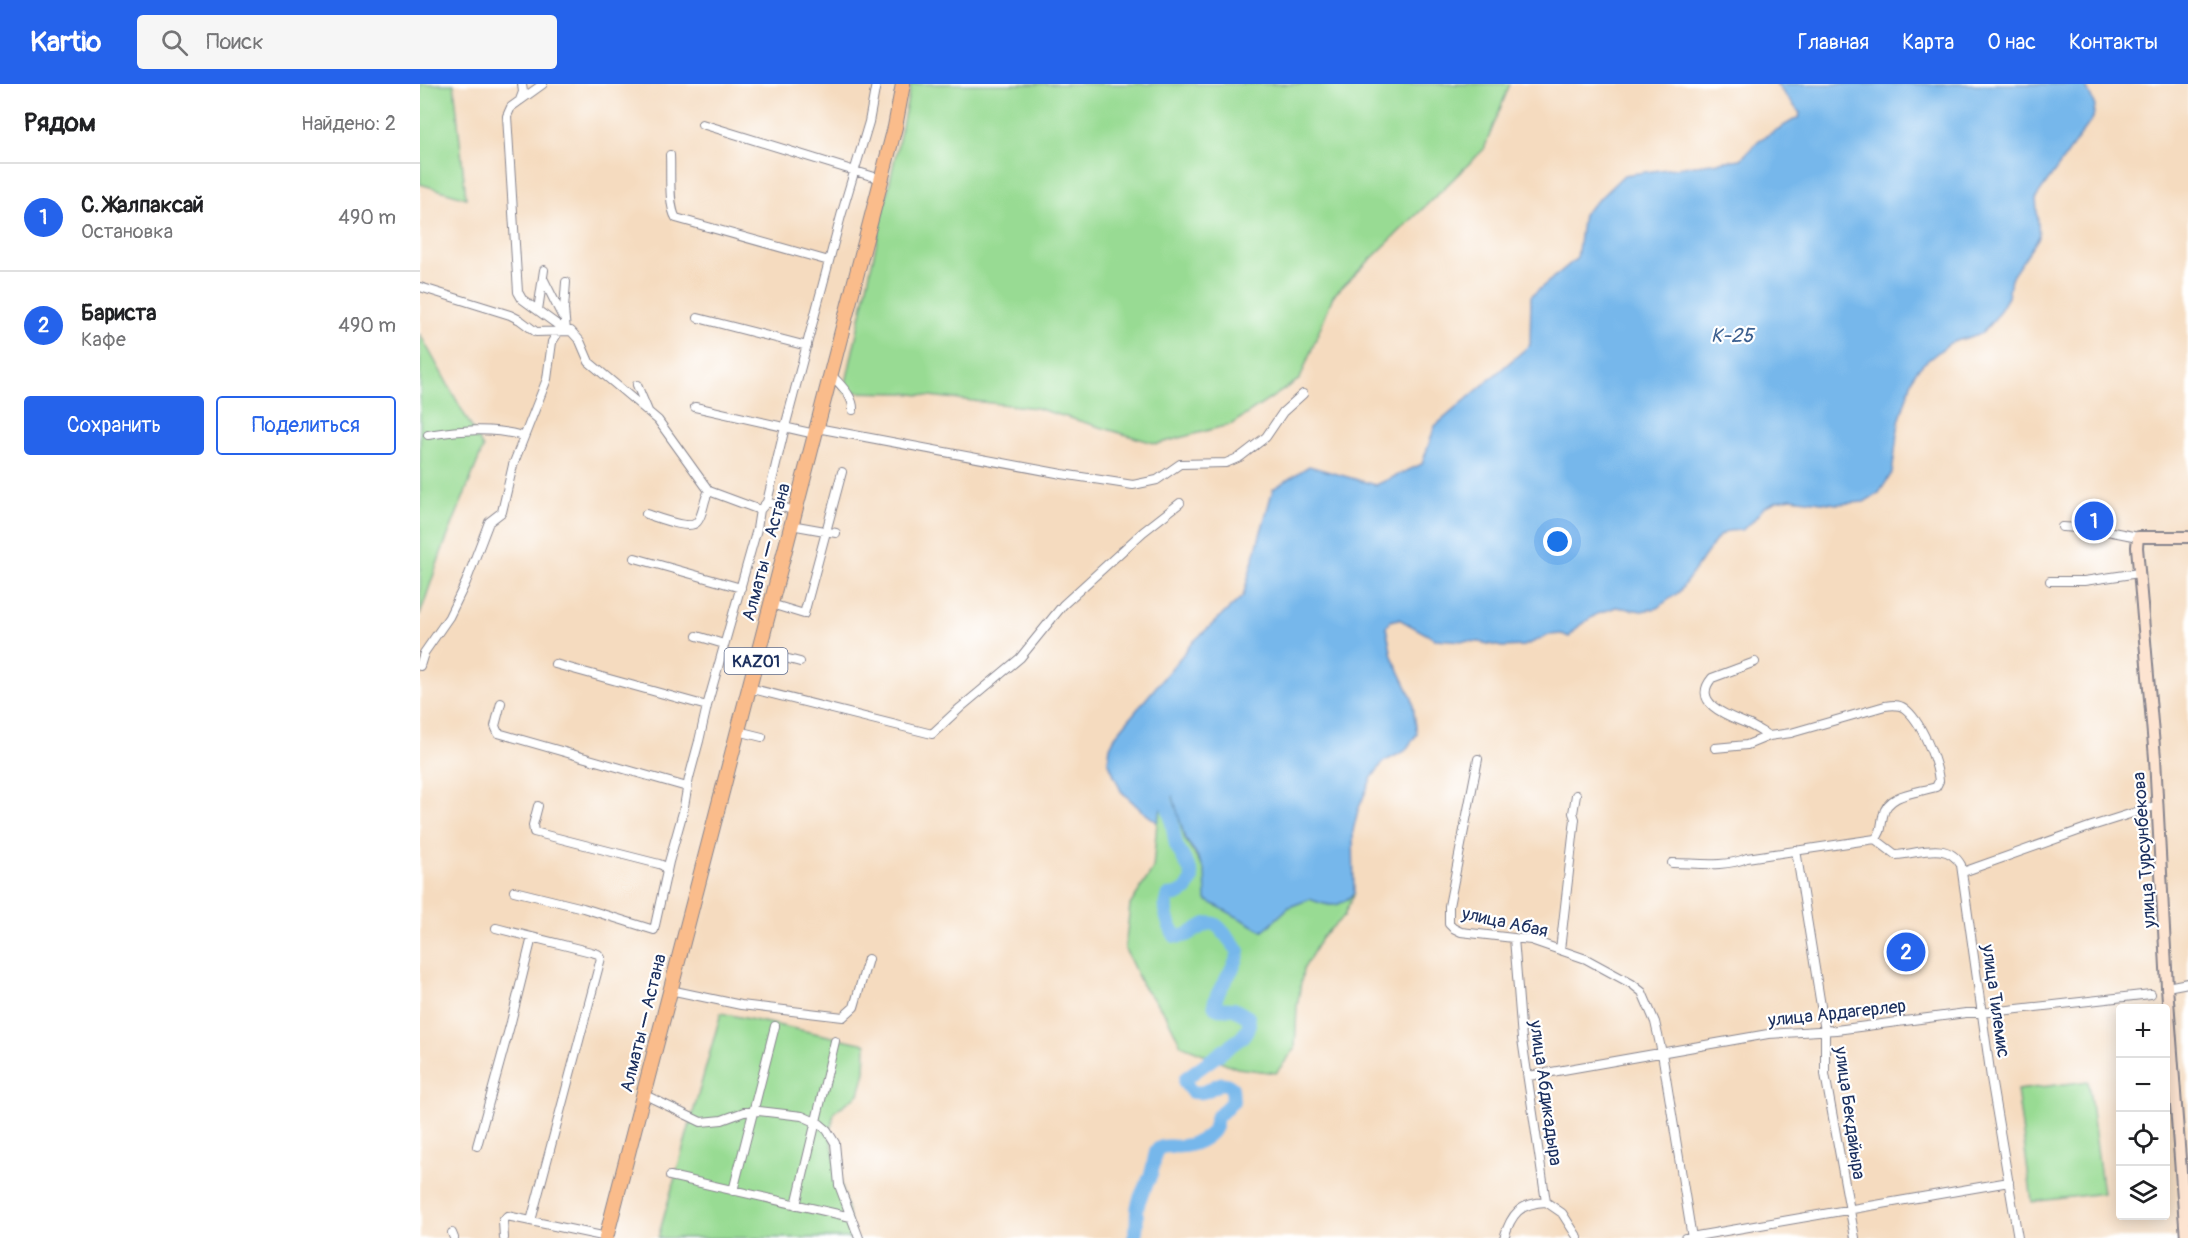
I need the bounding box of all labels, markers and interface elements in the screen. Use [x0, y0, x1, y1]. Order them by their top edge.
search box [137, 15, 557, 69]
text: Kartio [30, 25, 101, 60]
icon: search [158, 26, 191, 59]
text: Поиск [206, 28, 264, 56]
text: Главная [1798, 29, 1869, 56]
text: Карта [1902, 29, 1954, 56]
text: О нас [1987, 29, 2036, 56]
text: Контакты [2069, 29, 2158, 56]
text: Рядом [24, 107, 96, 139]
text: Найдено: 2 [301, 111, 396, 136]
text: С. Жалпаксай [81, 191, 204, 219]
text: 1 [40, 205, 47, 230]
text: 490 m [338, 205, 396, 230]
text: Остановка [81, 219, 173, 244]
text: Бариста [81, 299, 157, 327]
text: 2 [38, 313, 49, 338]
text: 490 m [338, 313, 396, 338]
water label: К-25 [1711, 323, 1756, 348]
text: Кафе [81, 327, 126, 352]
button: Сохранить [24, 396, 204, 455]
button: Поделиться [216, 396, 396, 455]
street label: Алматы — Астана [737, 481, 796, 623]
pin: 1 [2074, 498, 2114, 544]
your location [1543, 527, 1572, 556]
road number: KАZ01 [724, 648, 788, 674]
street label: улица Турсунбекова [2128, 771, 2161, 930]
street label: улица Абая [1459, 902, 1550, 943]
pin: 2 [1886, 930, 1926, 974]
street label: улица Тилемис [1976, 942, 2015, 1059]
street label: Алматы — Астана [615, 952, 672, 1095]
street label: улица Ардагерлер [1766, 995, 1907, 1032]
map controls [2116, 1004, 2170, 1220]
button: + [2116, 1004, 2170, 1058]
street label: улица Абдикадыра [1524, 1018, 1567, 1167]
street label: улица Бекдайыра [1829, 1044, 1870, 1181]
button: − [2116, 1058, 2170, 1112]
button: locate [2116, 1112, 2170, 1166]
button: layers [2116, 1166, 2170, 1220]

